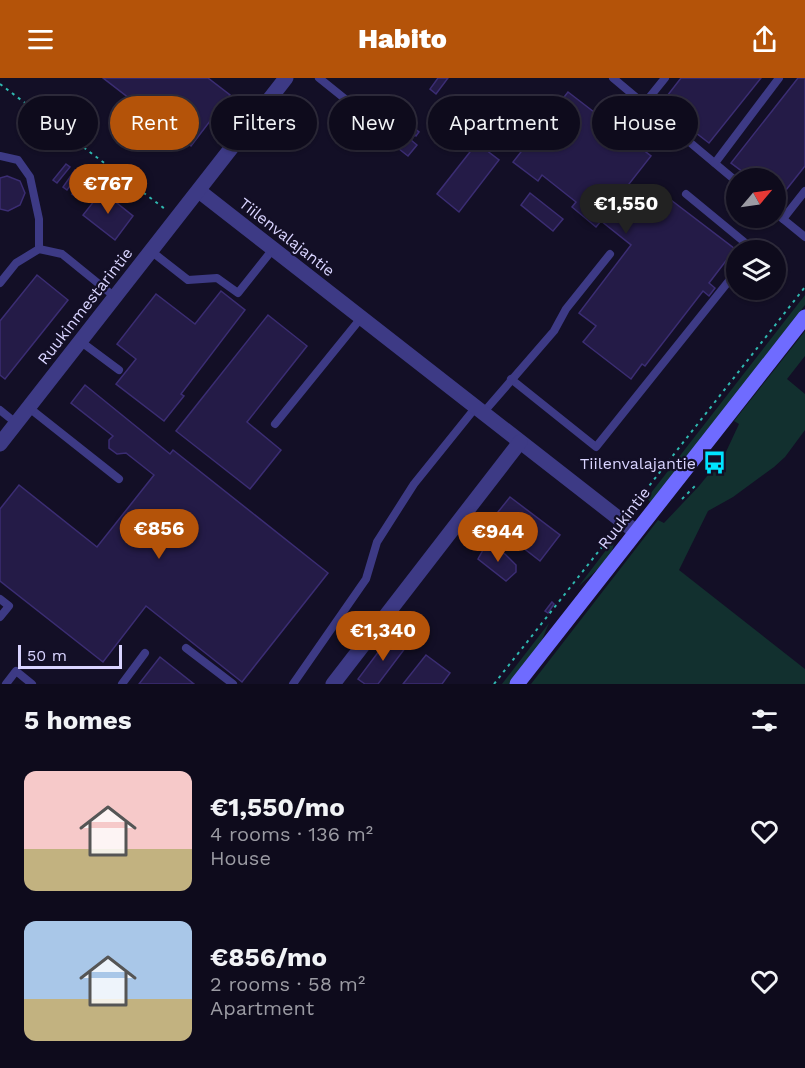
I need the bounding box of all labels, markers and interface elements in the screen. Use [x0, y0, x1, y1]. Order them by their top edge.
icon: menu [24, 23, 57, 56]
text: Habito [358, 23, 447, 55]
icon: share [748, 23, 781, 56]
chip: Buy [18, 96, 98, 150]
chip: Rent [110, 96, 199, 150]
chip: Filters [211, 96, 317, 150]
chip: New [329, 96, 416, 150]
chip: Apartment [428, 96, 580, 150]
chip: House [592, 96, 698, 150]
pin: €767 [72, 164, 144, 215]
north arrow [726, 168, 786, 228]
map controls [726, 168, 786, 300]
text: €767 [83, 171, 133, 195]
pin: €1,550 [577, 184, 675, 235]
text: €1,550 [594, 191, 658, 215]
street label: Tiilenvalajantie [235, 194, 339, 280]
button: layers [726, 240, 786, 300]
street label: Ruukinmestarintie [34, 244, 136, 368]
bus stop icon: Tiilenvalajantie [701, 450, 727, 476]
place label: Tiilenvalajantie [580, 454, 696, 473]
street label: Ruukintie [594, 483, 654, 553]
pin: €856 [123, 509, 195, 560]
pin: €944 [462, 512, 534, 563]
text: €856 [134, 516, 184, 540]
text: €944 [472, 519, 524, 543]
pin: €1,340 [334, 611, 432, 662]
text: €1,340 [350, 618, 416, 642]
scale bar [18, 642, 122, 670]
text: 50 m [27, 646, 67, 665]
icon: filters [748, 704, 781, 737]
text: 5 homes [24, 705, 132, 735]
text: €1,550/mo [210, 792, 345, 822]
icon: home [72, 795, 144, 867]
icon: heart [748, 815, 781, 848]
text: 4 rooms · 136 m² [210, 822, 373, 846]
text: House [210, 846, 271, 870]
text: €856/mo [210, 942, 327, 972]
icon: home [72, 945, 144, 1017]
icon: heart [748, 965, 781, 998]
text: 2 rooms · 58 m² [210, 972, 365, 996]
text: Apartment [210, 996, 314, 1020]

